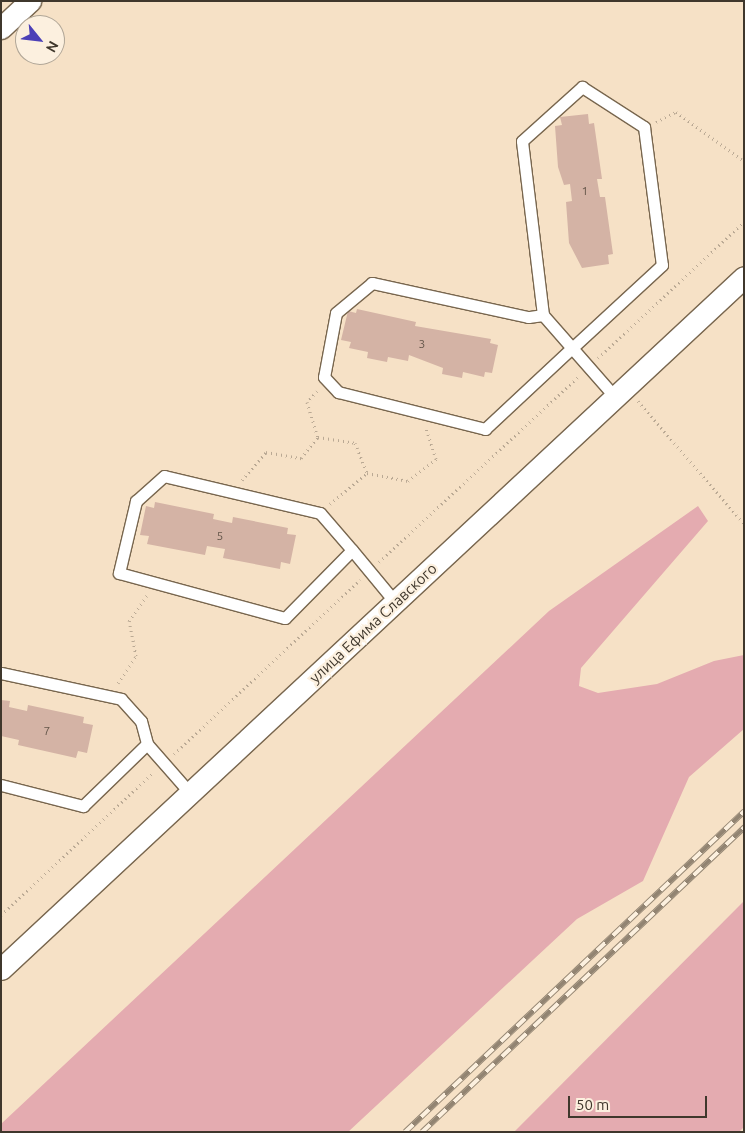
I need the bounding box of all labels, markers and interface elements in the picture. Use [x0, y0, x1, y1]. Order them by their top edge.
north arrow [15, 15, 65, 65]
text: N [43, 38, 62, 55]
house number: 1 [582, 184, 588, 198]
house number: 3 [419, 337, 425, 351]
house number: 5 [217, 529, 223, 543]
street label: улица Ефима Славского [306, 559, 440, 687]
house number: 7 [44, 724, 50, 738]
scale bar [570, 1086, 709, 1118]
text: 50 m [576, 1096, 609, 1113]

